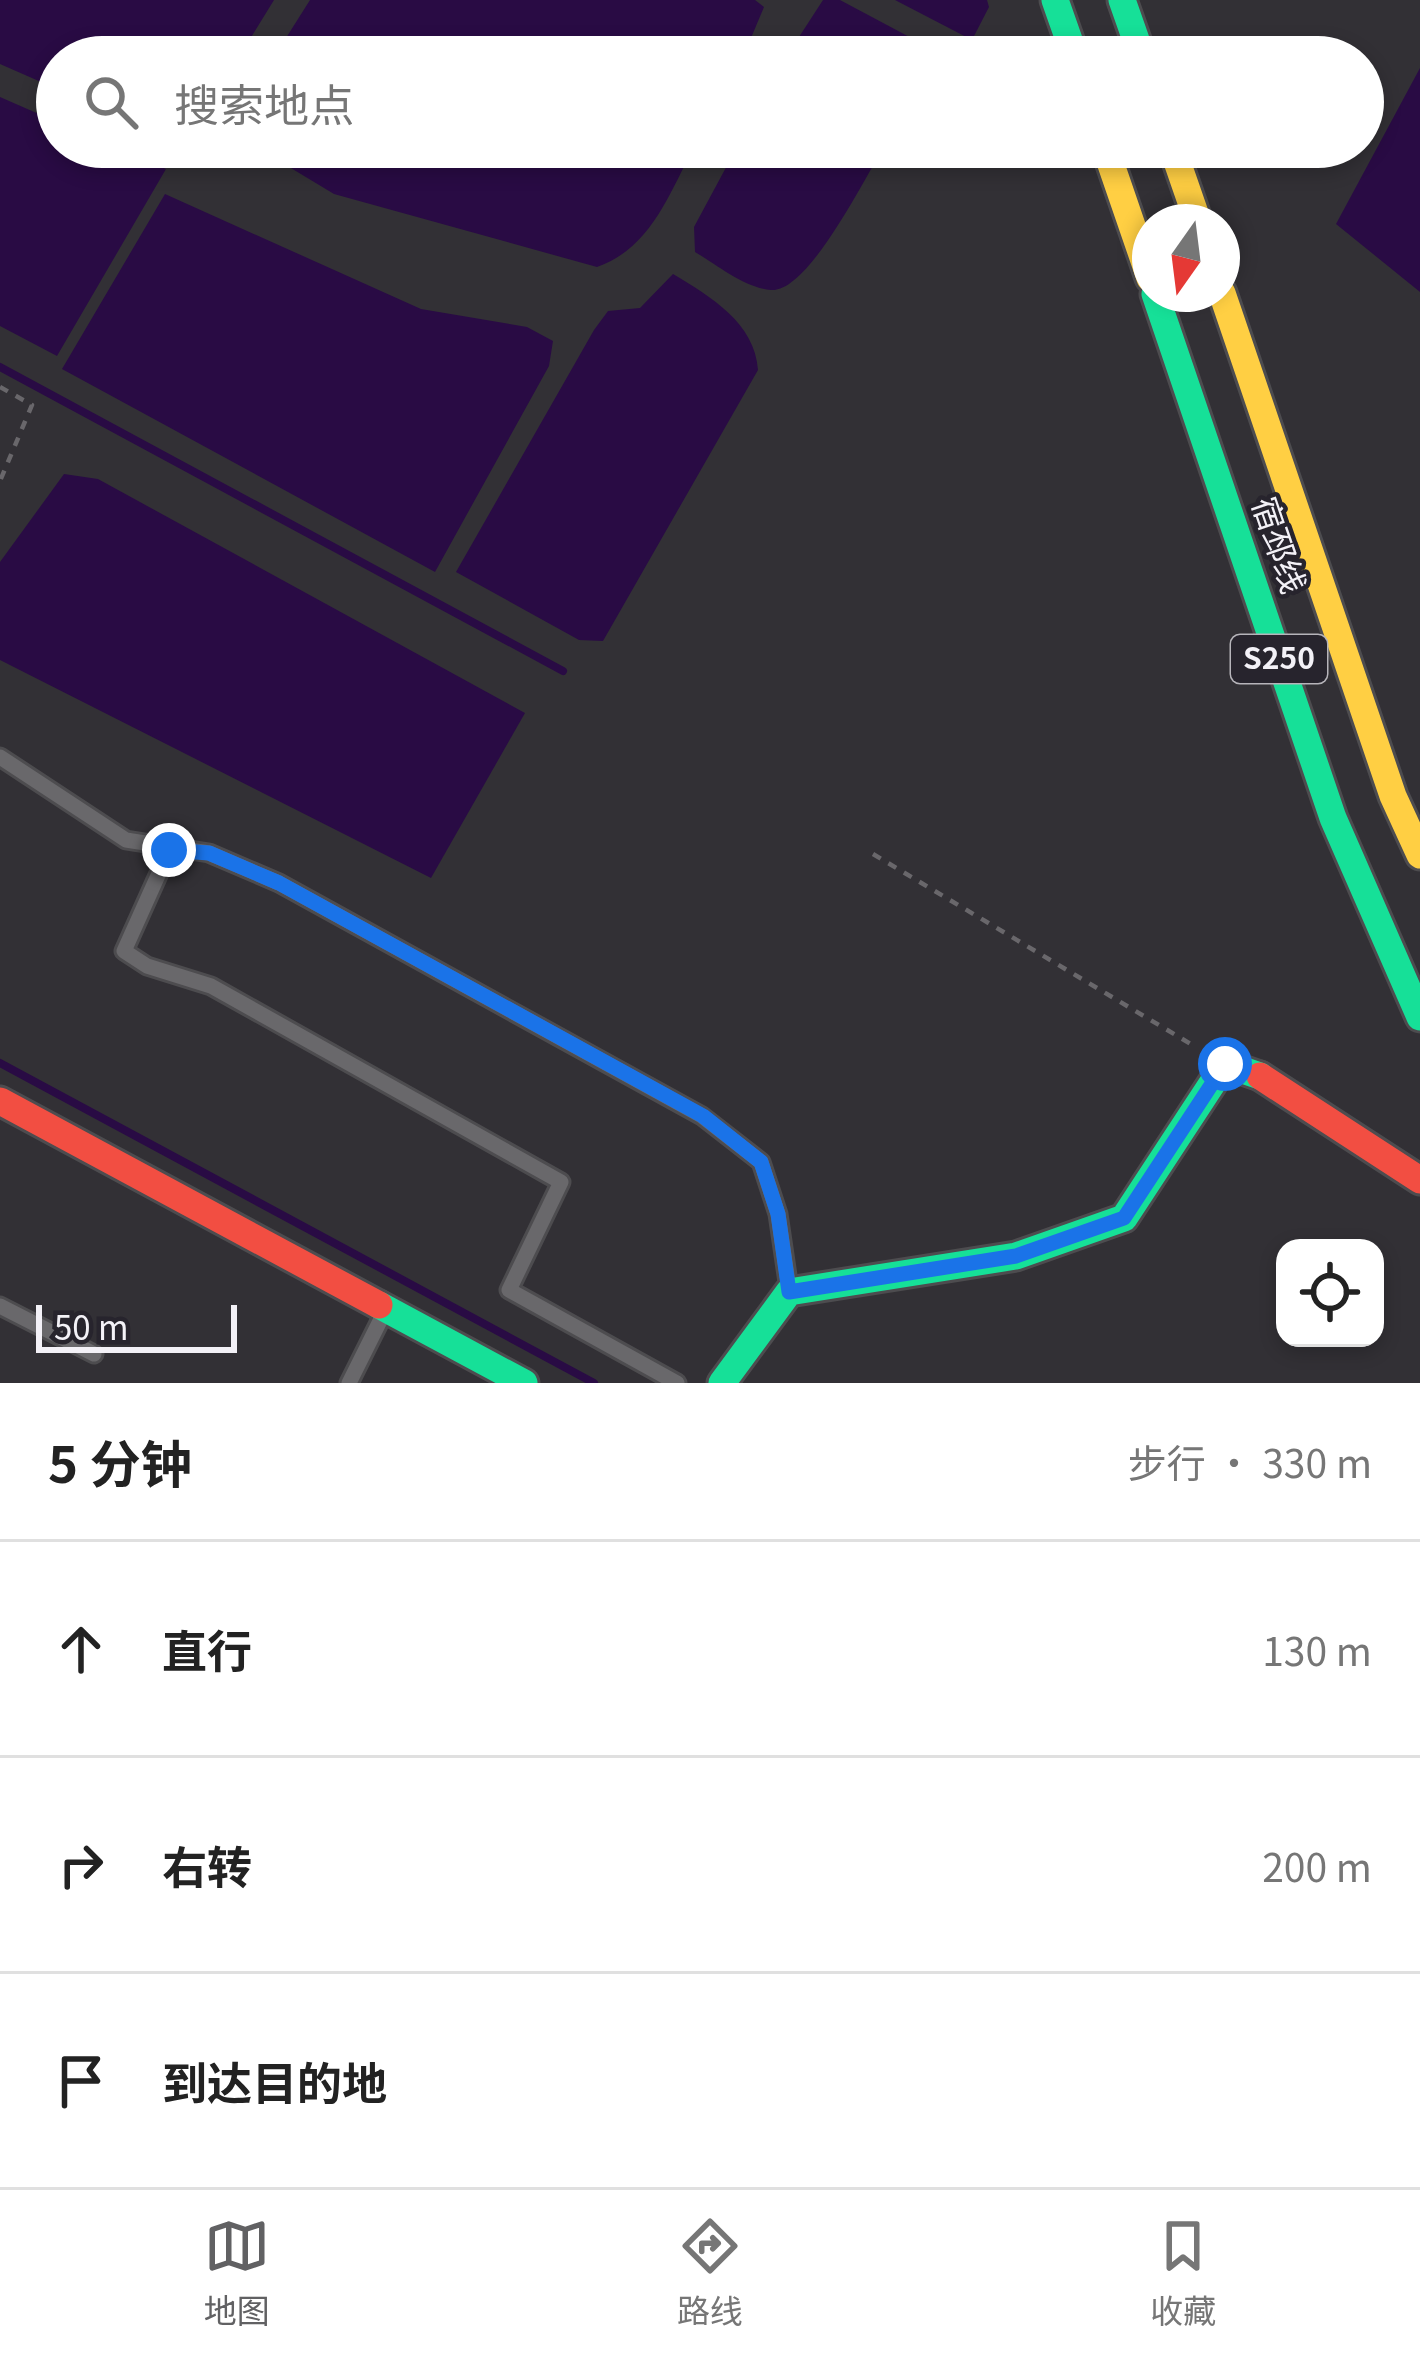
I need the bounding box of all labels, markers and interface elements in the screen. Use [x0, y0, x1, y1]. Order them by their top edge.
search box [36, 36, 1384, 168]
icon: search [78, 69, 144, 135]
text: 搜索地点 [174, 70, 354, 135]
north arrow [1132, 204, 1240, 312]
street label: 宿邳线 [1242, 490, 1320, 599]
road number: S250 [1231, 635, 1327, 683]
route end [142, 823, 196, 877]
route start [1198, 1037, 1252, 1091]
map controls [1276, 1239, 1384, 1347]
button: locate [1276, 1239, 1384, 1347]
scale bar [36, 1299, 237, 1352]
text: 50 m [54, 1302, 129, 1350]
text: 5 分钟 [48, 1424, 192, 1498]
text: 步行 · 330 m [1128, 1433, 1372, 1489]
icon: ahead [48, 1616, 114, 1682]
text: 直行 [162, 1616, 252, 1681]
text: 130 m [1262, 1621, 1372, 1677]
icon: right [48, 1832, 114, 1898]
text: 右转 [162, 1832, 252, 1897]
text: 200 m [1262, 1837, 1372, 1893]
icon: arrive [48, 2048, 114, 2114]
text: 到达目的地 [162, 2048, 387, 2113]
tab: 地图 [204, 2213, 270, 2333]
tab: 路线 [677, 2213, 743, 2333]
tab: 收藏 [1150, 2213, 1216, 2333]

